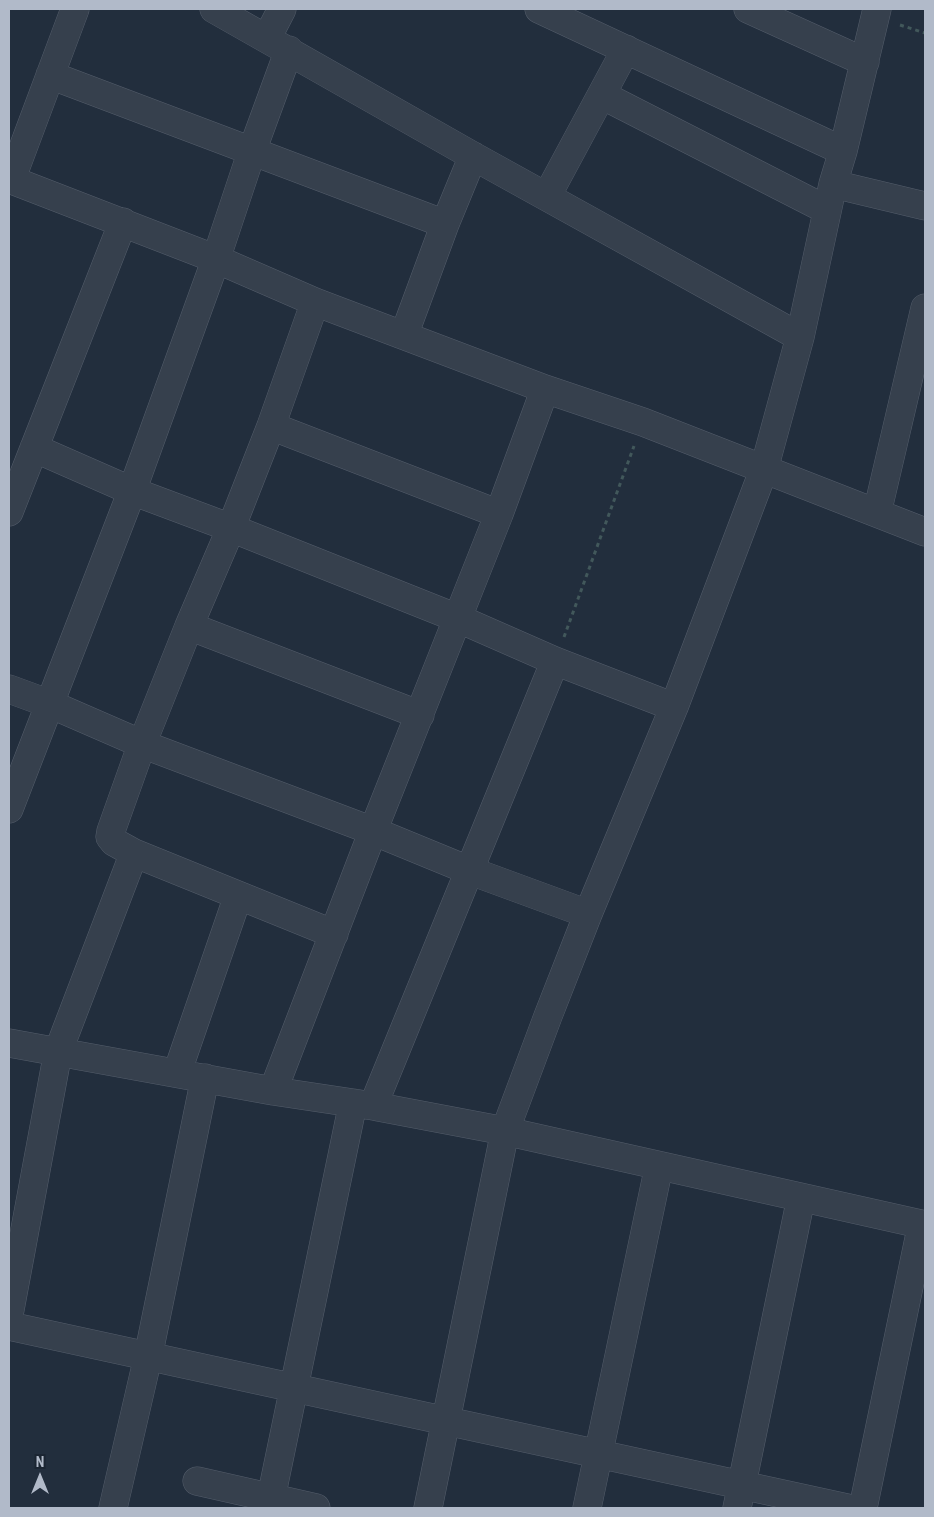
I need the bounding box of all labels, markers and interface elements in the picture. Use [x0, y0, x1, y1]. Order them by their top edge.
north arrow [15, 1452, 65, 1502]
text: N [36, 1454, 44, 1470]

